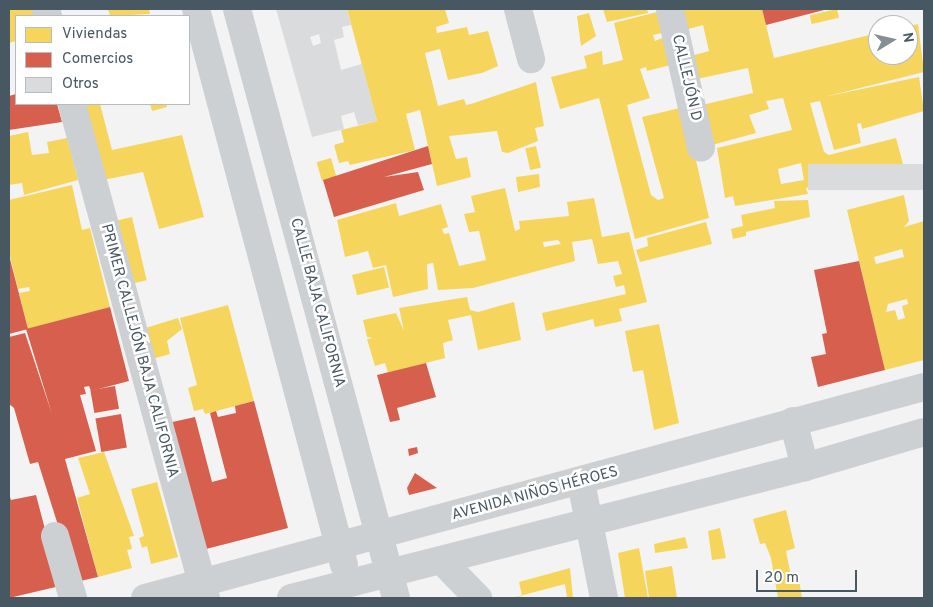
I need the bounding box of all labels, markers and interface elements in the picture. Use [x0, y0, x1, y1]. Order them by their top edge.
legend [15, 15, 190, 105]
north arrow [868, 15, 918, 65]
text: Viviendas [62, 25, 127, 44]
text: N [898, 31, 917, 44]
street label: CALLEJÓN D [667, 33, 705, 123]
text: Comercios [62, 50, 133, 69]
text: Otros [62, 75, 99, 94]
street label: CALLE BAJA CALIFORNIA [286, 216, 348, 390]
street label: PRIMER CALLEJÓN BAJA CALIFORNIA [96, 222, 182, 480]
street label: AVENIDA NIÑOS HÉROES [450, 463, 620, 525]
scale bar [758, 560, 859, 592]
text: 20 m [764, 569, 799, 588]

